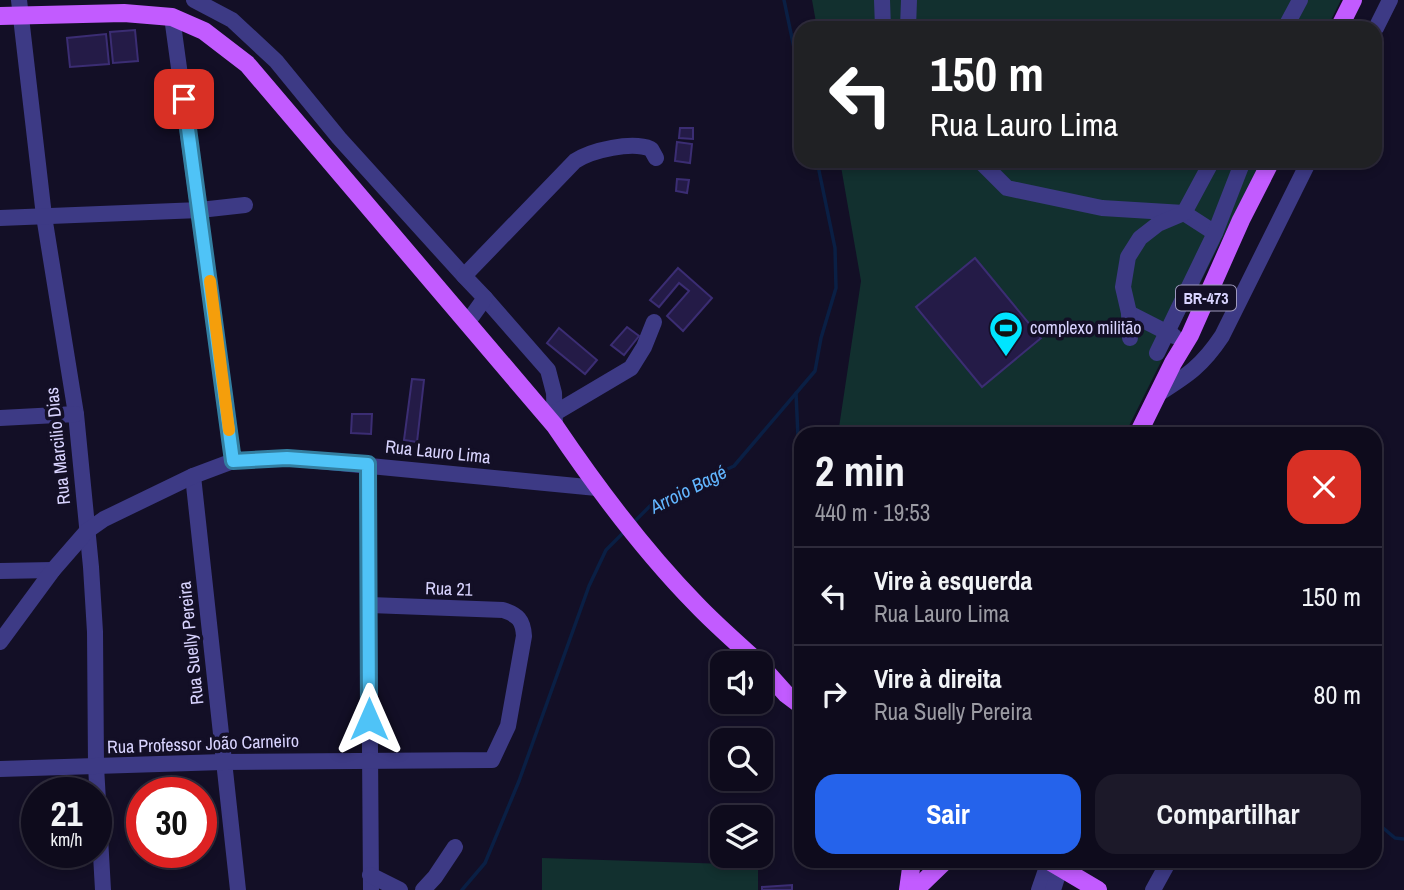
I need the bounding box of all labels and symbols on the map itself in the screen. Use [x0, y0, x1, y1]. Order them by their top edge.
pin [154, 69, 214, 129]
road number: BR-473 [1176, 286, 1236, 310]
sports icon: complexo militão [987, 309, 1025, 358]
place label: complexo militão [1030, 315, 1142, 340]
street label: Rua Marcilio Dias [39, 386, 76, 506]
street label: Rua Lauro Lima [384, 434, 492, 469]
water label: Arroio Bagé [644, 459, 731, 520]
street label: Rua 21 [425, 575, 474, 602]
street label: Rua Suelly Pereira [172, 580, 209, 706]
position arrow [332, 682, 406, 756]
street label: Rua Professor João Carneiro [107, 728, 299, 759]
speed limit sign: 30 [126, 777, 217, 868]

